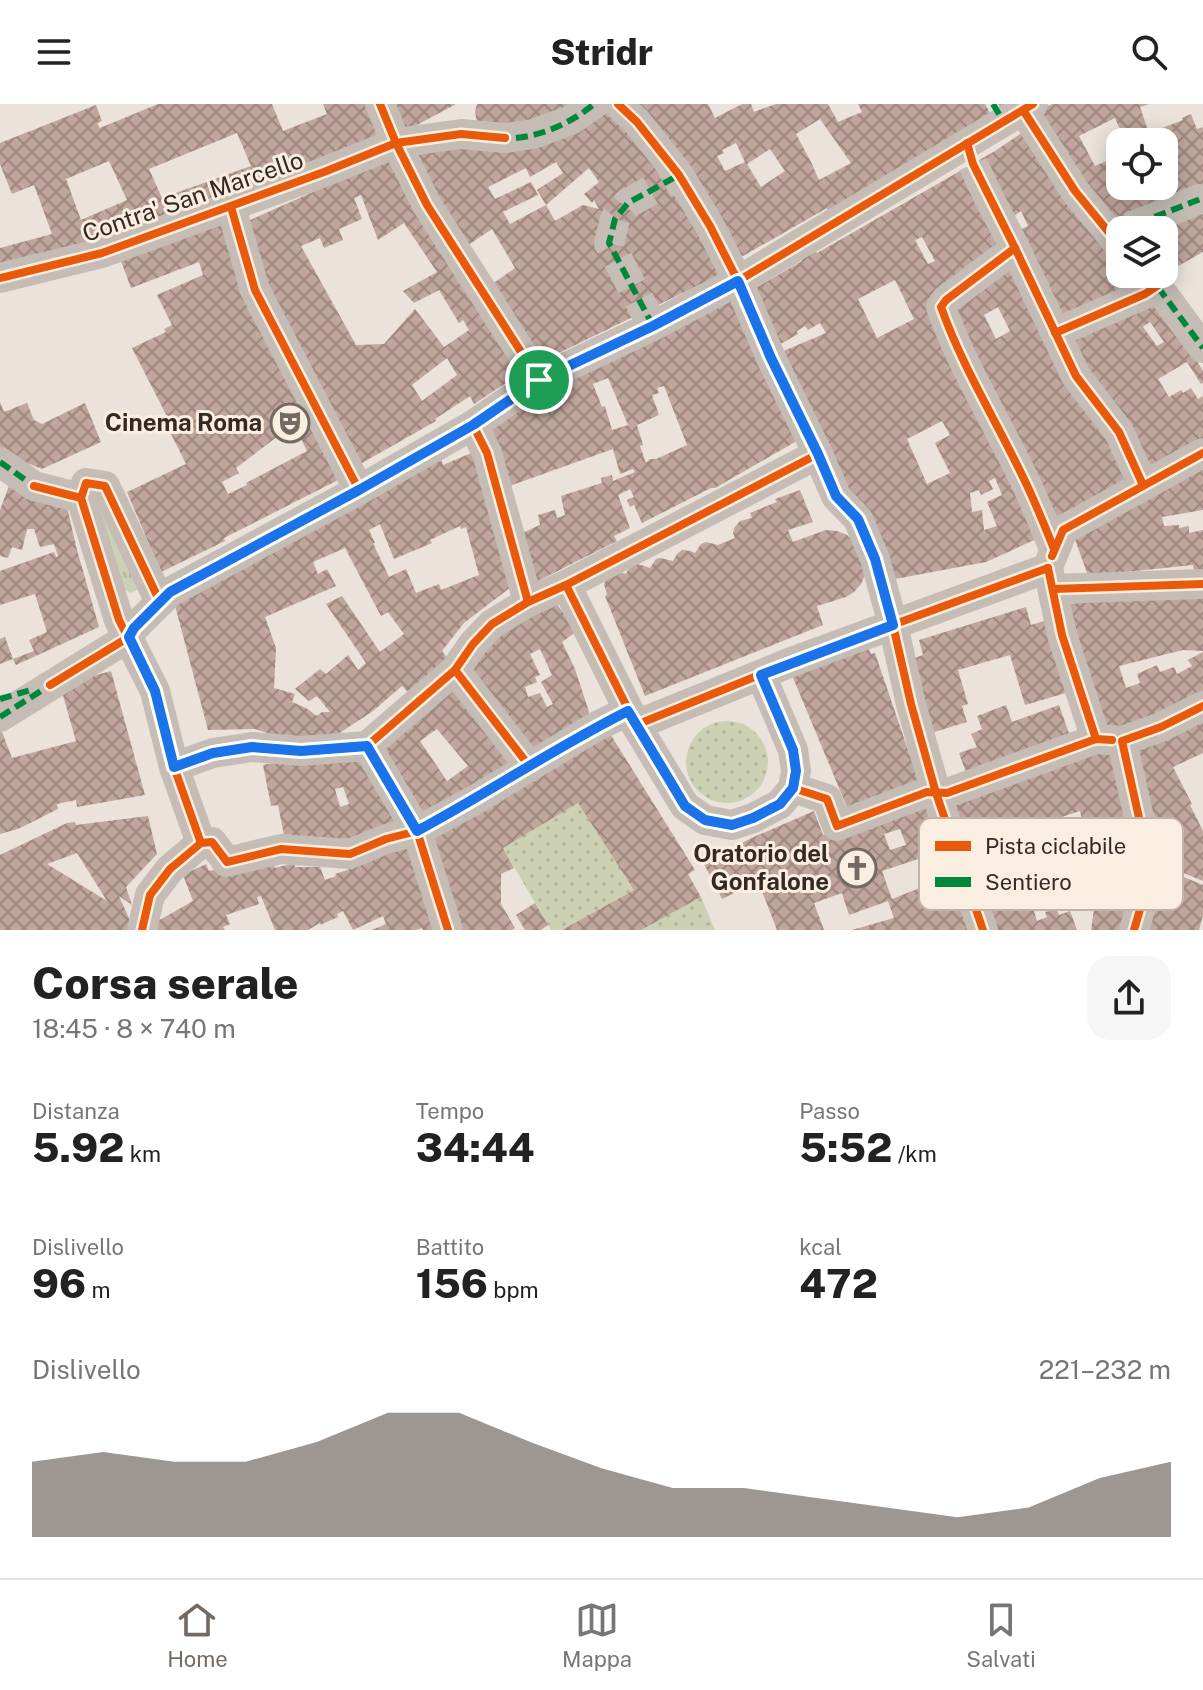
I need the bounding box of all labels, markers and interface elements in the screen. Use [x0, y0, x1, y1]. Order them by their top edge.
icon: menu [32, 30, 76, 74]
icon: search [1127, 30, 1171, 74]
text: Stridr [550, 31, 653, 73]
map controls [1106, 128, 1178, 288]
button: locate [1106, 128, 1178, 200]
street label: Contra' San Marcello [79, 145, 307, 247]
button: layers [1106, 216, 1178, 288]
pin [505, 346, 573, 414]
icon: arrive [517, 358, 561, 402]
theatre icon: Cinema Roma [269, 402, 311, 444]
place label: Cinema Roma [105, 408, 262, 436]
legend [919, 818, 1183, 910]
text: Pista ciclabile [985, 833, 1126, 859]
place label: Oratorio del Gonfalone [693, 839, 829, 895]
church icon: Oratorio del Gonfalone [836, 847, 878, 889]
text: Sentiero [985, 869, 1072, 895]
button: share [1087, 956, 1171, 1040]
text: Corsa serale [32, 957, 299, 1009]
text: 18:45 · 8 × 740 m [32, 1013, 236, 1044]
text: Distanza [32, 1098, 120, 1124]
text: Tempo [416, 1098, 484, 1124]
text: Passo [799, 1098, 860, 1124]
text: 5.92 [32, 1124, 124, 1171]
text: 34:44 [416, 1124, 535, 1171]
text: 5:52 [799, 1124, 892, 1171]
text: km [124, 1141, 161, 1167]
text: /km [892, 1141, 937, 1167]
text: Dislivello [32, 1234, 124, 1260]
text: Battito [416, 1234, 484, 1260]
text: kcal [799, 1234, 842, 1260]
text: 96 [32, 1260, 86, 1307]
text: 156 [416, 1260, 488, 1307]
text: 472 [799, 1260, 878, 1307]
text: m [86, 1277, 110, 1303]
text: bpm [488, 1277, 539, 1303]
text: Dislivello [32, 1354, 141, 1385]
text: 221–232 m [1039, 1354, 1171, 1385]
tab: Home [167, 1598, 228, 1672]
tab: Mappa [562, 1598, 632, 1672]
tab: Salvati [966, 1598, 1036, 1672]

